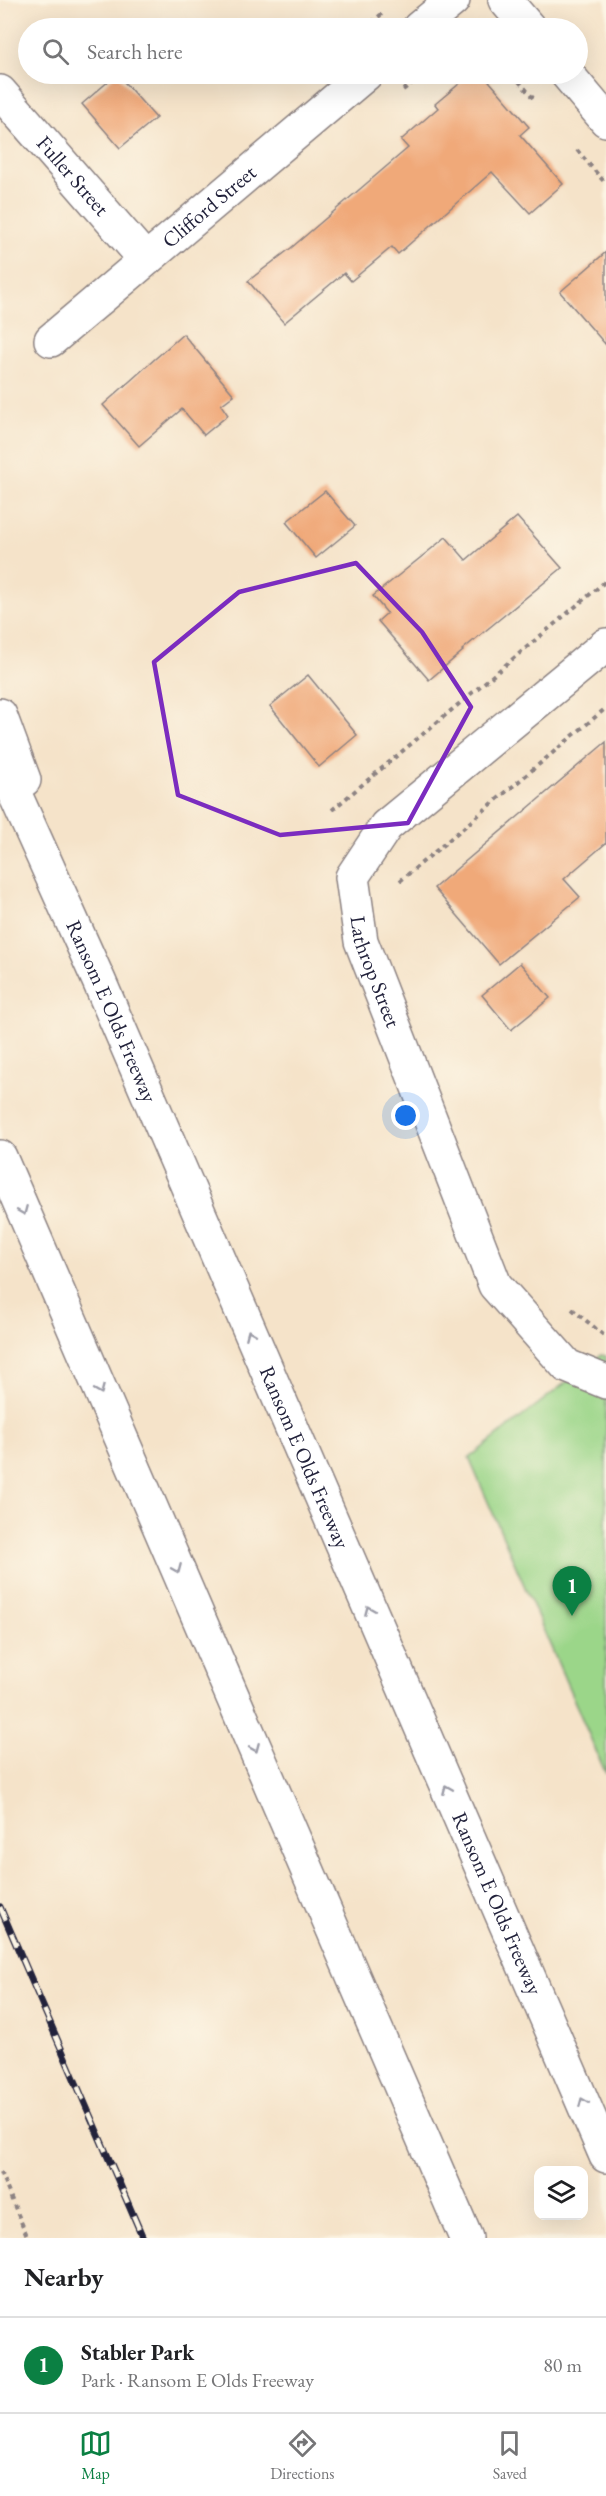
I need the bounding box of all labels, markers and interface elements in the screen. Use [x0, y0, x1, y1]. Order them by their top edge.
search box [18, 18, 588, 84]
icon: search [39, 35, 72, 68]
text: Search here [87, 37, 182, 66]
street label: Fuller Street [31, 130, 116, 221]
street label: Clifford Street [156, 158, 262, 254]
street label: Lathrop Street [345, 914, 407, 1031]
street label: Ransom E Olds Freeway [60, 916, 164, 1107]
your location [391, 1101, 420, 1130]
one-way arrow [16, 1204, 28, 1215]
one-way arrow [245, 1330, 257, 1341]
street label: Ransom E Olds Freeway [254, 1362, 357, 1553]
one-way arrow [93, 1383, 105, 1394]
one-way arrow [170, 1562, 182, 1573]
pin: 1 [552, 1566, 592, 1616]
one-way arrow [364, 1605, 376, 1616]
one-way arrow [248, 1741, 260, 1752]
one-way arrow [442, 1784, 454, 1795]
street label: Ransom E Olds Freeway [446, 1808, 549, 2000]
one-way arrow [578, 2098, 590, 2109]
map controls [534, 2166, 588, 2220]
button: layers [534, 2166, 588, 2220]
text: Nearby [24, 2260, 104, 2294]
text: Stabler Park [81, 2338, 194, 2367]
text: 1 [38, 2352, 49, 2378]
text: 80 m [543, 2352, 582, 2378]
text: Park · Ransom E Olds Freeway [81, 2367, 314, 2393]
tab: Map [79, 2427, 112, 2484]
tab: Directions [270, 2427, 335, 2484]
tab: Saved [493, 2427, 527, 2484]

